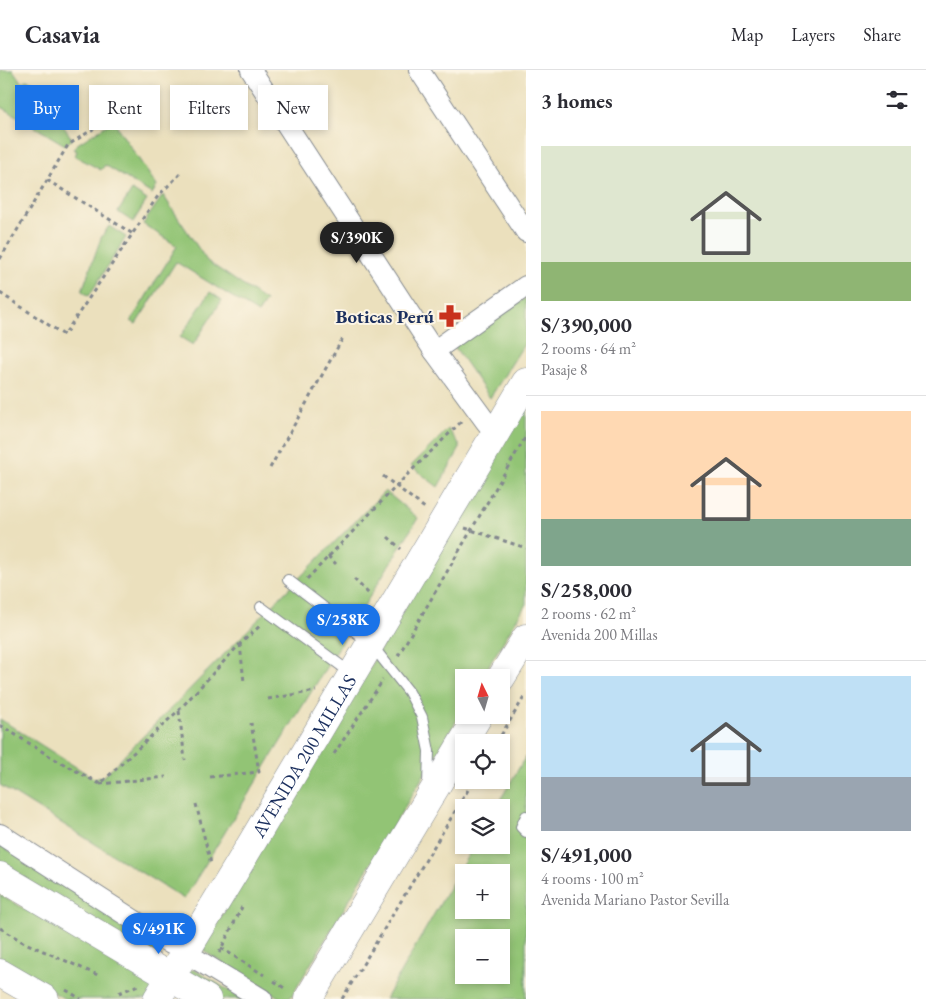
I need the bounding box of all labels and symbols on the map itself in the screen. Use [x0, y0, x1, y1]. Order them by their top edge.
pin: S/390K [316, 222, 398, 264]
pharmacy icon: Boticas Perú [437, 303, 463, 329]
place label: Boticas Perú [336, 304, 435, 329]
pin: S/258K [302, 604, 384, 646]
north arrow [455, 669, 510, 724]
street label: AVENIDA 200 MILLAS [245, 670, 362, 843]
pin: S/491K [118, 912, 200, 955]

